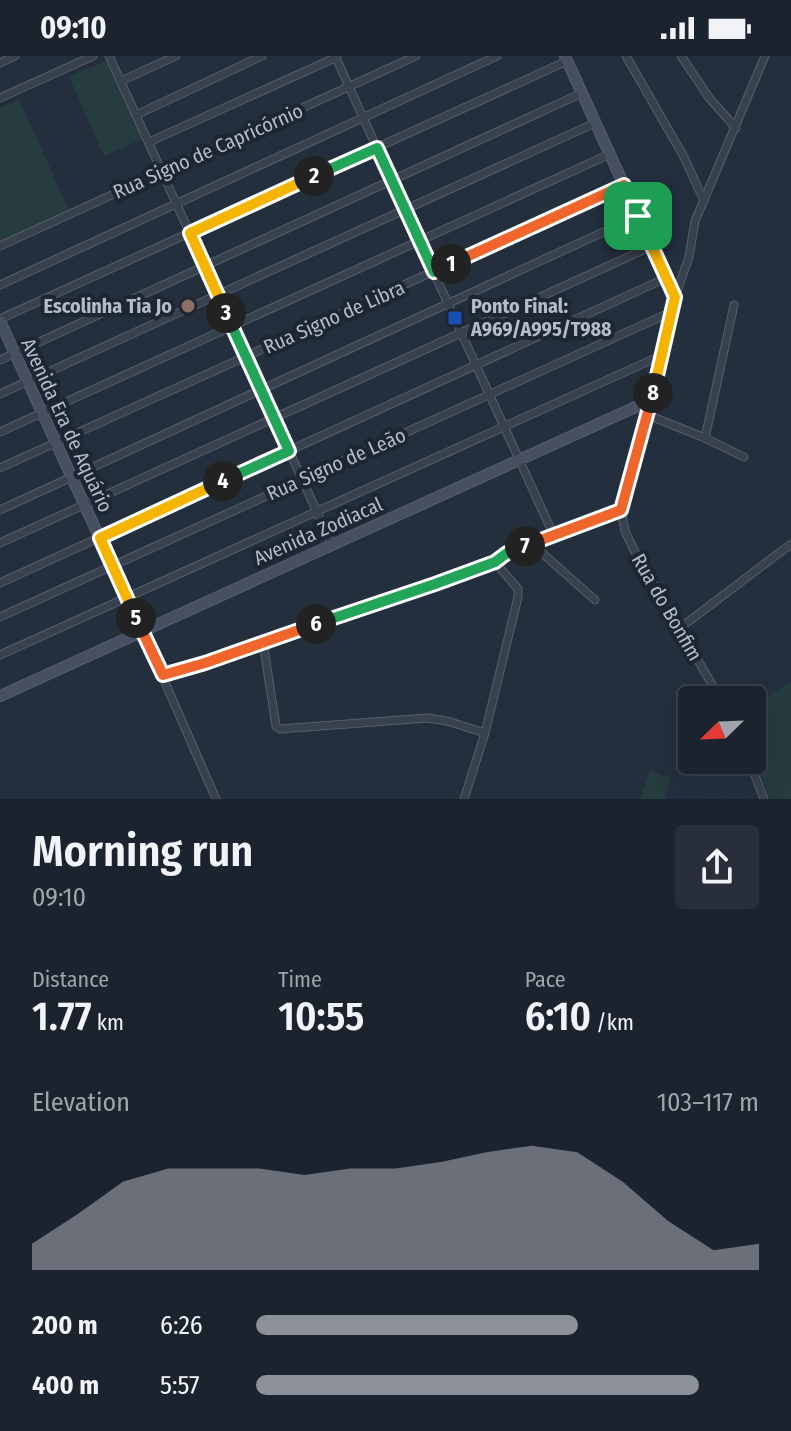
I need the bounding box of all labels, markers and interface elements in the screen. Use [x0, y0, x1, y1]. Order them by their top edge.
text: 09:10 [40, 10, 107, 46]
street label: Rua Signo de Capricórnio [109, 98, 307, 204]
pin: 2 [294, 156, 334, 196]
text: 2 [309, 162, 319, 189]
pin [604, 182, 672, 250]
icon: arrive [616, 194, 660, 238]
pin: 1 [431, 244, 471, 284]
text: 1 [446, 250, 456, 277]
street label: Rua Signo de Libra [260, 275, 408, 359]
pin: 3 [206, 293, 246, 333]
place label: Escolinha Tia Jo [44, 294, 172, 318]
place label: Ponto Final: A969/A995/T988 [470, 294, 612, 341]
marker: Escolinha Tia Jo [179, 297, 197, 315]
text: 3 [221, 299, 231, 326]
marker: Ponto Final: A969/A995/T988 [446, 309, 464, 327]
street label: Avenida Era de Aquário [16, 334, 118, 516]
pin: 8 [633, 373, 673, 413]
text: 8 [647, 379, 659, 406]
street label: Rua Signo de Leão [263, 423, 409, 505]
pin: 4 [203, 461, 243, 501]
text: 4 [217, 467, 229, 494]
street label: Avenida Zodiacal [250, 492, 386, 570]
pin: 7 [505, 526, 545, 566]
text: 7 [520, 532, 530, 559]
street label: Rua do Bonfim [627, 549, 707, 665]
pin: 5 [116, 598, 156, 638]
text: 5 [131, 604, 141, 631]
pin: 6 [296, 604, 336, 644]
text: 6 [310, 610, 322, 637]
north arrow [678, 686, 766, 774]
map controls [678, 686, 766, 774]
text: Morning run [32, 825, 253, 878]
button: share [675, 825, 759, 909]
text: 09:10 [32, 882, 86, 913]
text: Distance [32, 966, 109, 993]
text: Time [278, 966, 322, 993]
text: Pace [525, 966, 566, 993]
text: 1.77 [32, 993, 91, 1041]
text: 10:55 [278, 993, 364, 1041]
text: 6:10 [525, 993, 591, 1041]
text: km [91, 1009, 124, 1036]
text: /km [591, 1009, 634, 1036]
text: Elevation [32, 1087, 130, 1118]
text: 103–117 m [657, 1087, 759, 1118]
text: 200 m [32, 1310, 98, 1341]
text: 6:26 [160, 1310, 203, 1341]
text: 400 m [32, 1370, 99, 1401]
text: 5:57 [160, 1370, 199, 1401]

